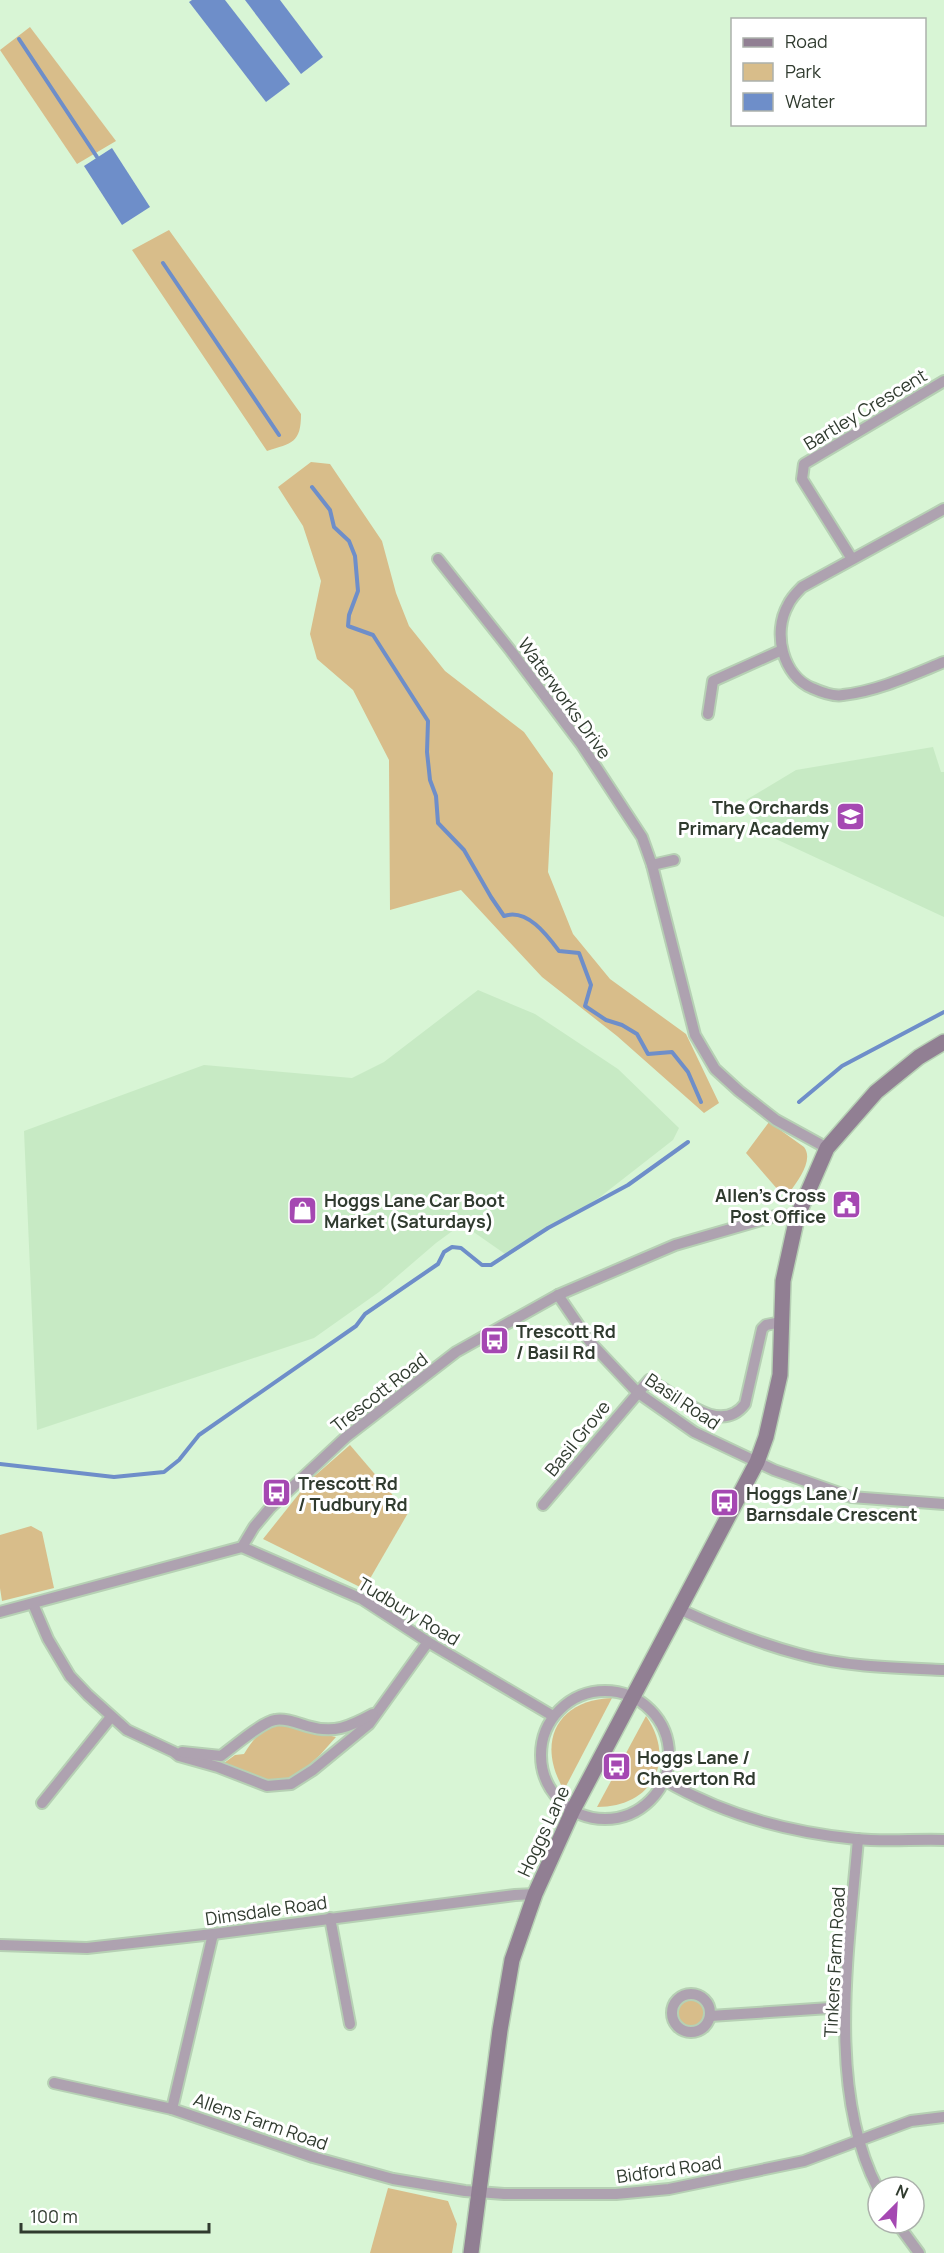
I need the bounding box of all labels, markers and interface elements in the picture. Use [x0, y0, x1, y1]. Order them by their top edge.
legend [731, 18, 926, 126]
text: Road [785, 29, 828, 53]
text: Park [785, 59, 822, 83]
text: Water [785, 89, 835, 113]
street label: Bartley Crescent [799, 363, 931, 455]
street label: Waterworks Drive [513, 633, 617, 763]
place label: The Orchards Primary Academy [678, 795, 829, 840]
school or university icon: The Orchards Primary Academy [834, 801, 866, 833]
place label: Allen's Cross Post Office [715, 1183, 826, 1228]
place label: Hoggs Lane Car Boot Market (Saturdays) [324, 1188, 505, 1233]
public building icon: Allen's Cross Post Office [831, 1189, 863, 1221]
shop icon: Hoggs Lane Car Boot Market (Saturdays) [287, 1194, 319, 1226]
place label: Trescott Rd / Basil Rd [516, 1319, 616, 1364]
bus stop icon: Trescott Rd / Basil Rd [479, 1325, 511, 1357]
street label: Trescott Road [326, 1347, 432, 1437]
street label: Basil Road [641, 1367, 725, 1435]
street label: Basil Grove [539, 1395, 615, 1481]
place label: Trescott Rd / Tudbury Rd [298, 1471, 408, 1516]
bus stop icon: Trescott Rd / Tudbury Rd [261, 1477, 293, 1509]
place label: Hoggs Lane / Barnsdale Crescent [746, 1481, 917, 1526]
bus stop icon: Hoggs Lane / Barnsdale Crescent [709, 1487, 741, 1519]
street label: Tudbury Road [354, 1571, 464, 1651]
place label: Hoggs Lane / Cheverton Rd [637, 1745, 756, 1790]
bus stop icon: Hoggs Lane / Cheverton Rd [600, 1751, 632, 1783]
street label: Hoggs Lane [511, 1782, 575, 1880]
street label: Tinkers Farm Road [818, 1886, 850, 2038]
street label: Dimsdale Road [204, 1890, 328, 1930]
street label: Allens Farm Road [191, 2087, 331, 2155]
street label: Bidford Road [615, 2150, 723, 2188]
north arrow [866, 2175, 926, 2235]
text: N [892, 2179, 912, 2204]
scale bar [21, 2196, 208, 2234]
text: 100 m [30, 2204, 78, 2228]

